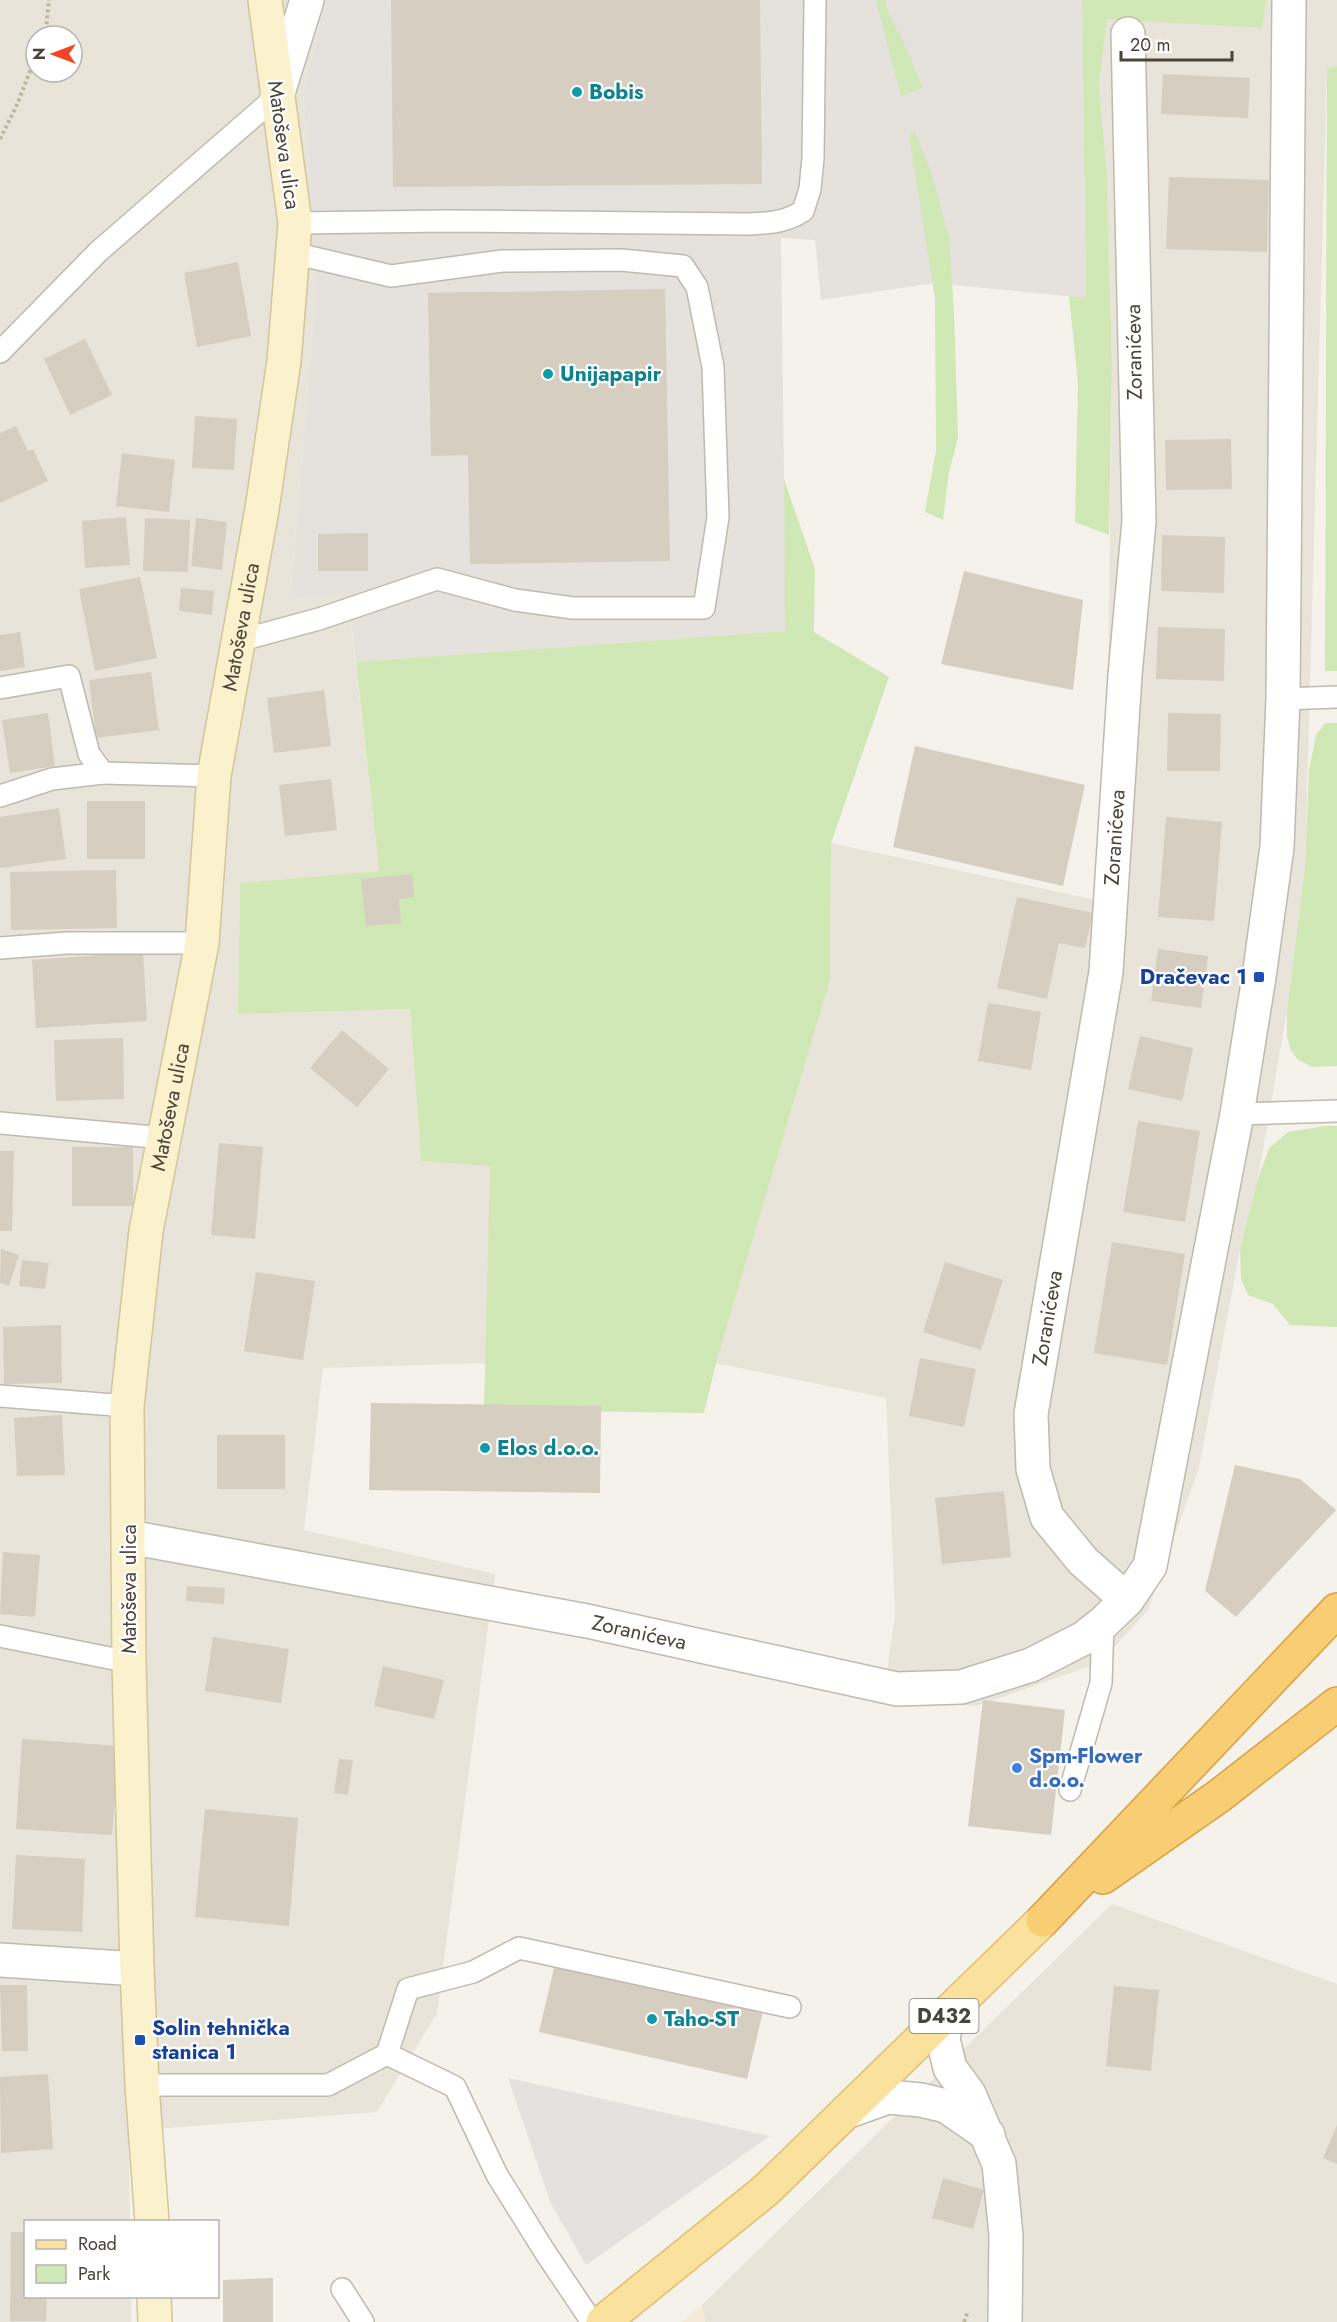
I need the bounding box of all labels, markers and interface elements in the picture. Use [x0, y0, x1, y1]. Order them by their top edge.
north arrow [24, 24, 84, 84]
scale bar [1121, 24, 1232, 62]
text: 20 m [1130, 32, 1170, 58]
text: N [28, 48, 51, 60]
place label: Bobis [589, 77, 644, 107]
street label: Matoševa ulica [260, 79, 308, 211]
marker: Bobis [570, 85, 584, 99]
street label: Zoranićeva [1118, 304, 1150, 400]
place label: Unijapapir [560, 359, 662, 389]
marker: Unijapapir [541, 367, 555, 381]
street label: Matoševa ulica [215, 560, 267, 693]
street label: Zoranićeva [1097, 788, 1133, 886]
place label: Dračevac 1 [1140, 962, 1247, 992]
marker: Dračevac 1 [1252, 970, 1266, 984]
street label: Matoševa ulica [143, 1040, 197, 1173]
street label: Zoranićeva [1024, 1268, 1070, 1368]
place label: Elos d.o.o. [497, 1433, 600, 1463]
marker: Elos d.o.o. [478, 1441, 492, 1455]
street label: Matoševa ulica [114, 1524, 144, 1654]
street label: Zoranićeva [589, 1607, 689, 1657]
place label: Spm-Flower d.o.o. [1029, 1741, 1143, 1795]
marker: Spm-Flower d.o.o. [1010, 1761, 1024, 1775]
road number: D432 [910, 1999, 978, 2033]
place label: Taho-ST [664, 2004, 739, 2034]
marker: Taho-ST [645, 2012, 659, 2026]
place label: Solin tehnička stanica 1 [152, 2013, 290, 2067]
marker: Solin tehnička stanica 1 [133, 2033, 147, 2047]
legend [24, 2220, 219, 2298]
text: Road [78, 2231, 117, 2257]
text: Park [78, 2261, 110, 2287]

